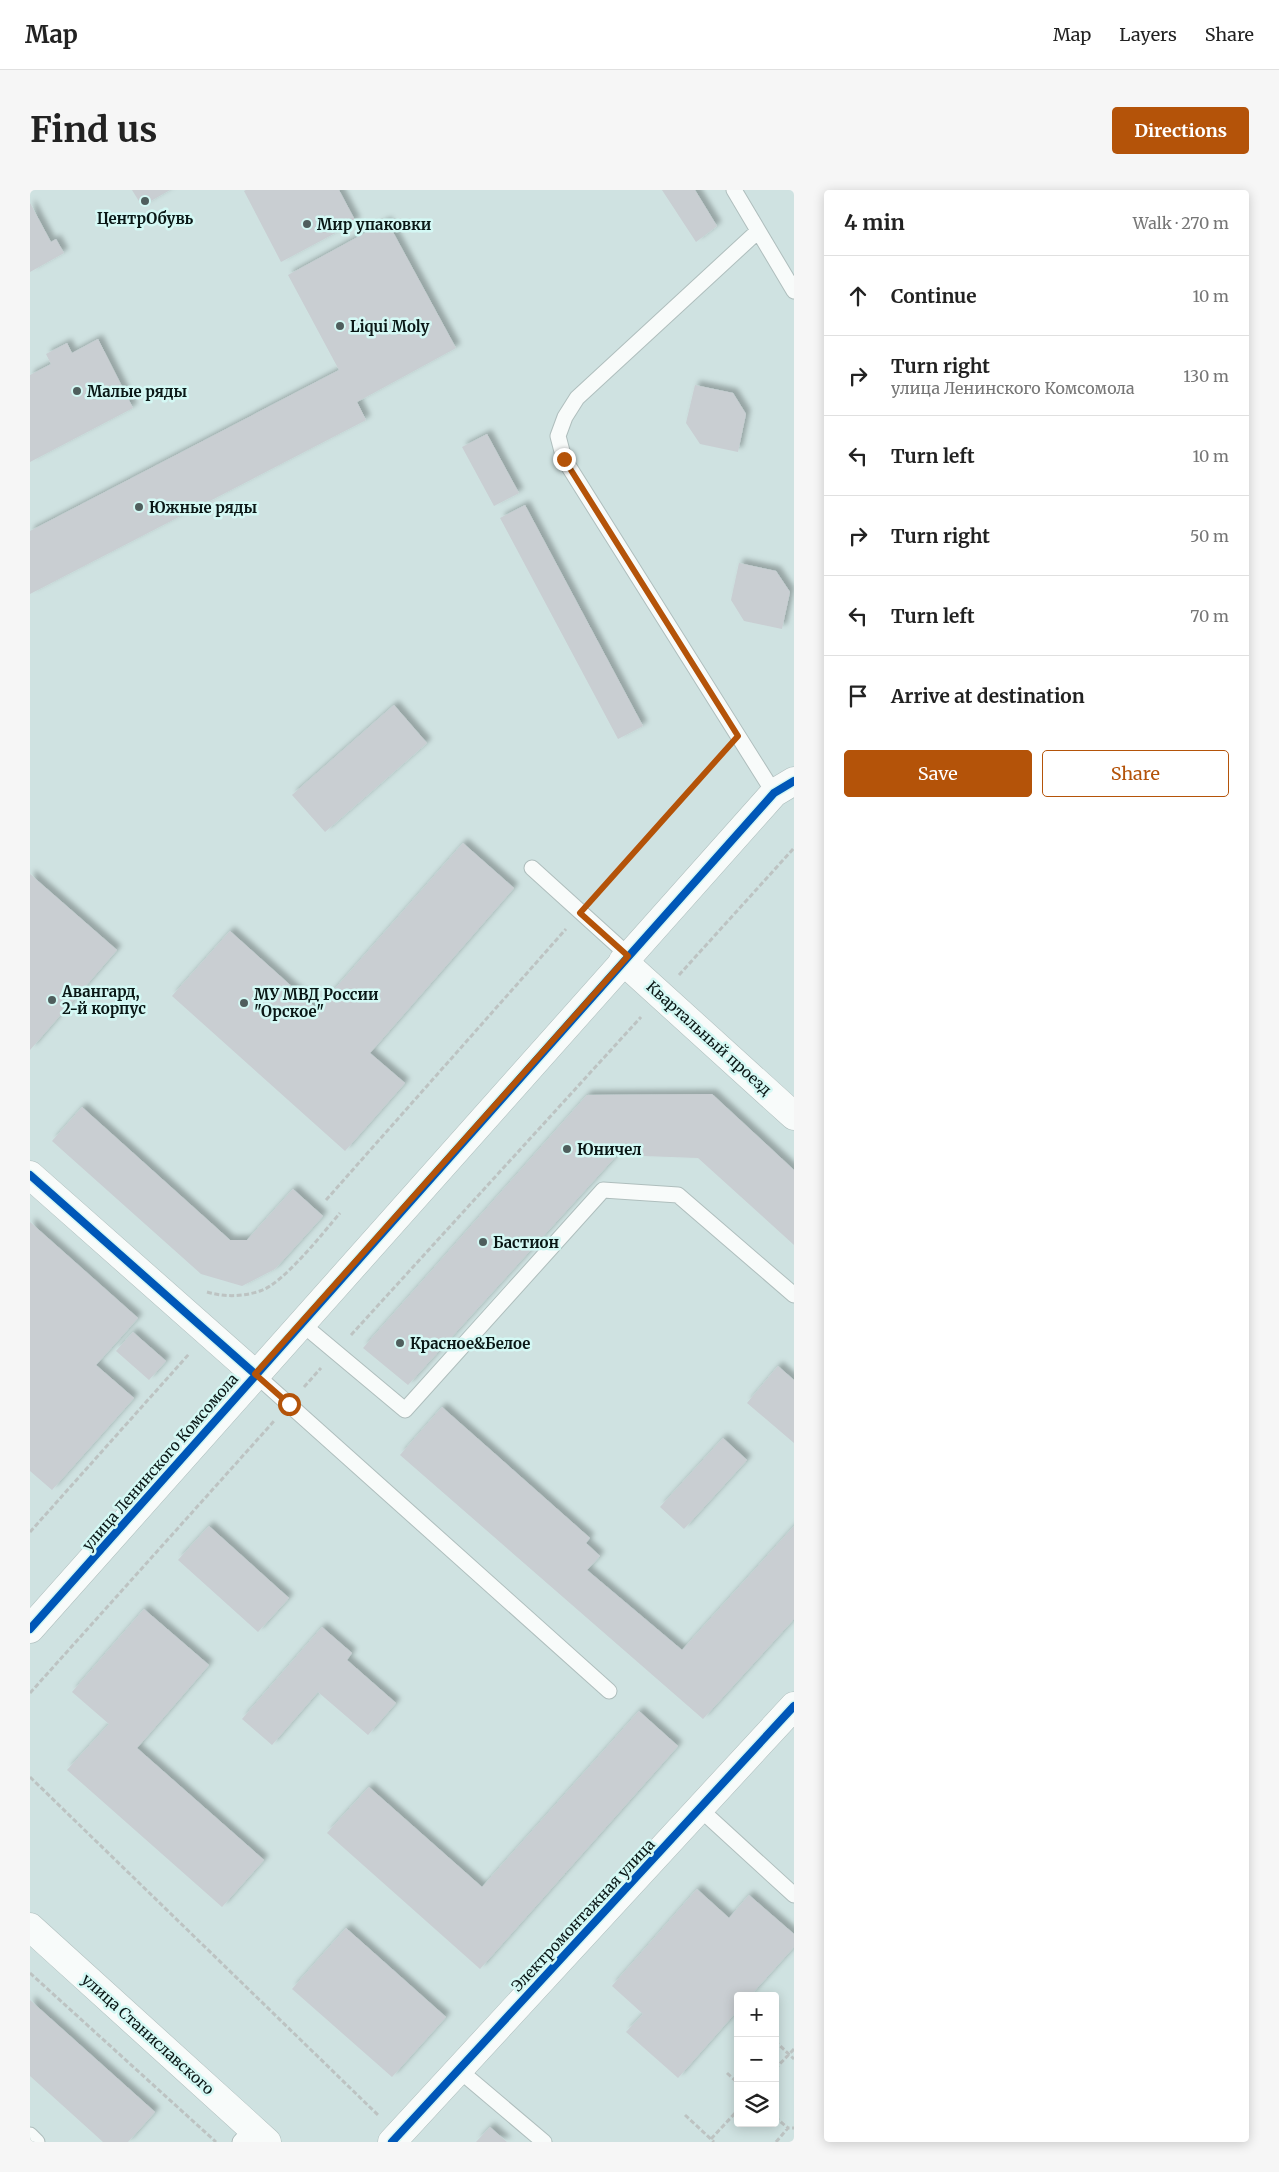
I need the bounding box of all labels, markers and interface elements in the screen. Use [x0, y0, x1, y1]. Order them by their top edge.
text: Map [25, 19, 78, 50]
text: Map [1053, 23, 1091, 46]
text: Layers [1119, 23, 1177, 46]
text: Share [1205, 23, 1254, 46]
button: Directions [1112, 107, 1249, 154]
text: Find us [30, 108, 157, 152]
marker: ЦентрОбувь [139, 195, 151, 207]
place label: ЦентрОбувь [97, 209, 194, 228]
text: 4 min [844, 209, 905, 236]
text: Walk · 270 m [1133, 213, 1229, 233]
place label: Мир упаковки [317, 215, 432, 234]
marker: Мир упаковки [301, 218, 313, 230]
icon: ahead [844, 282, 872, 310]
text: Continue [891, 284, 977, 308]
text: 10 m [1192, 286, 1229, 306]
place label: Liqui Moly [350, 317, 429, 336]
marker: Liqui Moly [334, 320, 346, 332]
text: Turn right [891, 354, 990, 378]
icon: right [844, 362, 872, 390]
text: 130 m [1183, 366, 1229, 386]
text: улица Ленинского Комсомола [891, 378, 1135, 398]
place label: Малые ряды [87, 382, 188, 401]
marker: Малые ряды [71, 385, 83, 397]
icon: left [844, 442, 872, 470]
text: Turn left [891, 444, 975, 468]
text: 10 m [1192, 446, 1229, 466]
route end [553, 448, 576, 471]
place label: Южные ряды [149, 498, 257, 517]
marker: Южные ряды [133, 501, 145, 513]
icon: right [844, 522, 872, 550]
text: Turn right [891, 524, 990, 548]
text: 50 m [1190, 526, 1229, 546]
icon: left [844, 602, 872, 630]
text: Turn left [891, 604, 975, 628]
text: 70 m [1190, 606, 1229, 626]
icon: arrive [844, 682, 872, 710]
text: Arrive at destination [891, 684, 1085, 708]
button: Save [844, 750, 1032, 797]
button: Share [1042, 750, 1229, 797]
street label: Квартальный проезд [643, 977, 775, 1099]
place label: Авангард, 2-й корпус [61, 982, 146, 1018]
place label: МУ МВД России "Орское" [254, 985, 379, 1021]
marker: Авангард, 2-й корпус [46, 994, 58, 1006]
marker: МУ МВД России "Орское" [238, 997, 250, 1009]
place label: Юничел [577, 1140, 642, 1159]
marker: Юничел [561, 1143, 573, 1155]
place label: Бастион [493, 1233, 559, 1252]
marker: Бастион [477, 1236, 489, 1248]
place label: Красное&Белое [410, 1334, 530, 1353]
marker: Красное&Белое [394, 1337, 406, 1349]
street label: улица Ленинского Комсомола [78, 1370, 242, 1554]
route start [278, 1393, 301, 1416]
street label: Электромонтажная улица [507, 1835, 659, 1995]
street label: улица Станиславского [78, 1970, 218, 2099]
map controls [734, 1992, 779, 2127]
button: + [734, 1992, 779, 2037]
button: − [734, 2037, 779, 2082]
button: layers [734, 2082, 779, 2127]

